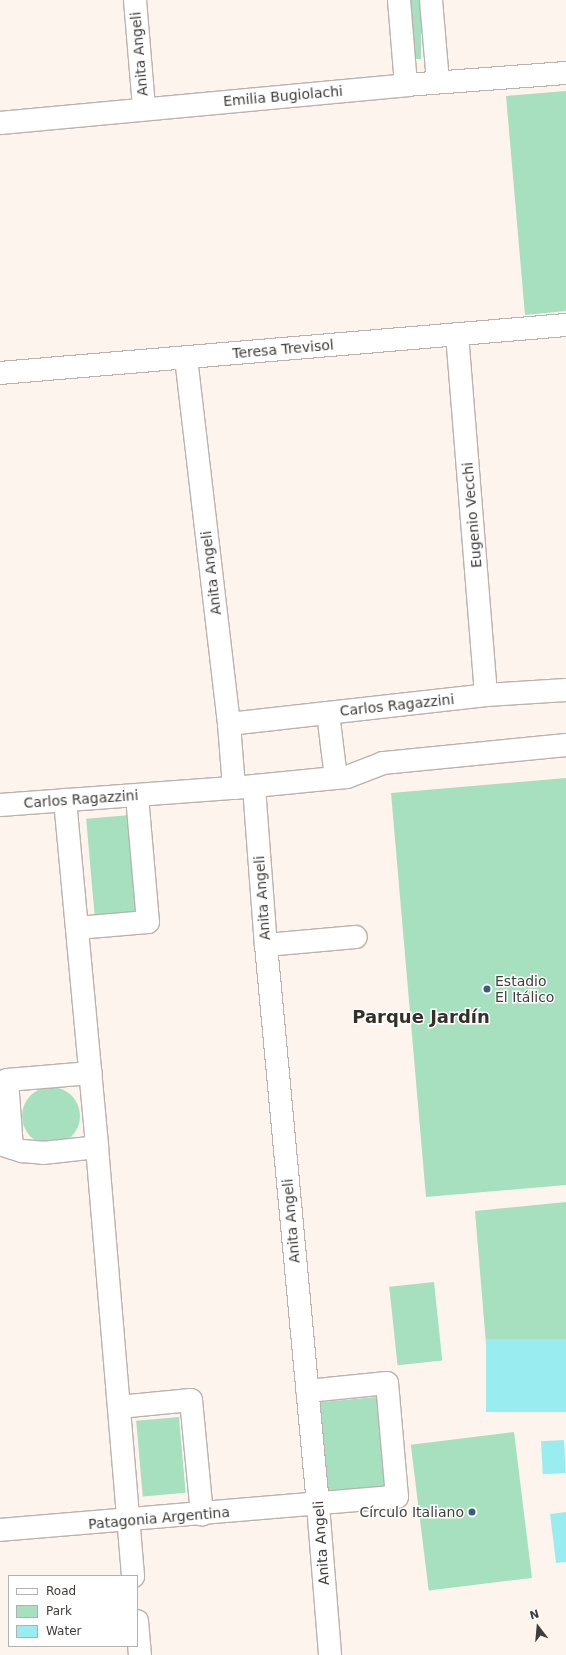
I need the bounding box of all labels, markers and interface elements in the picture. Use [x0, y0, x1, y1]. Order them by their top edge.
street label: Anita Angeli [127, 11, 151, 97]
street label: Emilia Bugiolachi [223, 82, 343, 110]
street label: Teresa Trevisol [232, 336, 334, 362]
street label: Eugenio Vecchi [459, 461, 485, 569]
street label: Anita Angeli [198, 530, 224, 616]
street label: Carlos Ragazzini [339, 691, 455, 719]
street label: Carlos Ragazzini [23, 787, 139, 811]
street label: Anita Angeli [251, 855, 273, 941]
place label: Estadio El Itálico [495, 973, 554, 1006]
marker: Estadio El Itálico [482, 984, 492, 994]
district label: Parque Jardín [352, 1006, 490, 1028]
street label: Anita Angeli [279, 1178, 303, 1264]
street label: Anita Angeli [310, 1500, 332, 1586]
street label: Patagonia Argentina [88, 1503, 230, 1533]
place label: Círculo Italiano [359, 1504, 464, 1520]
marker: Círculo Italiano [467, 1507, 477, 1517]
legend [8, 1575, 138, 1647]
text: Road [46, 1584, 76, 1598]
text: Park [46, 1604, 72, 1618]
north arrow [518, 1607, 558, 1647]
text: N [528, 1607, 541, 1623]
text: Water [46, 1624, 81, 1638]

